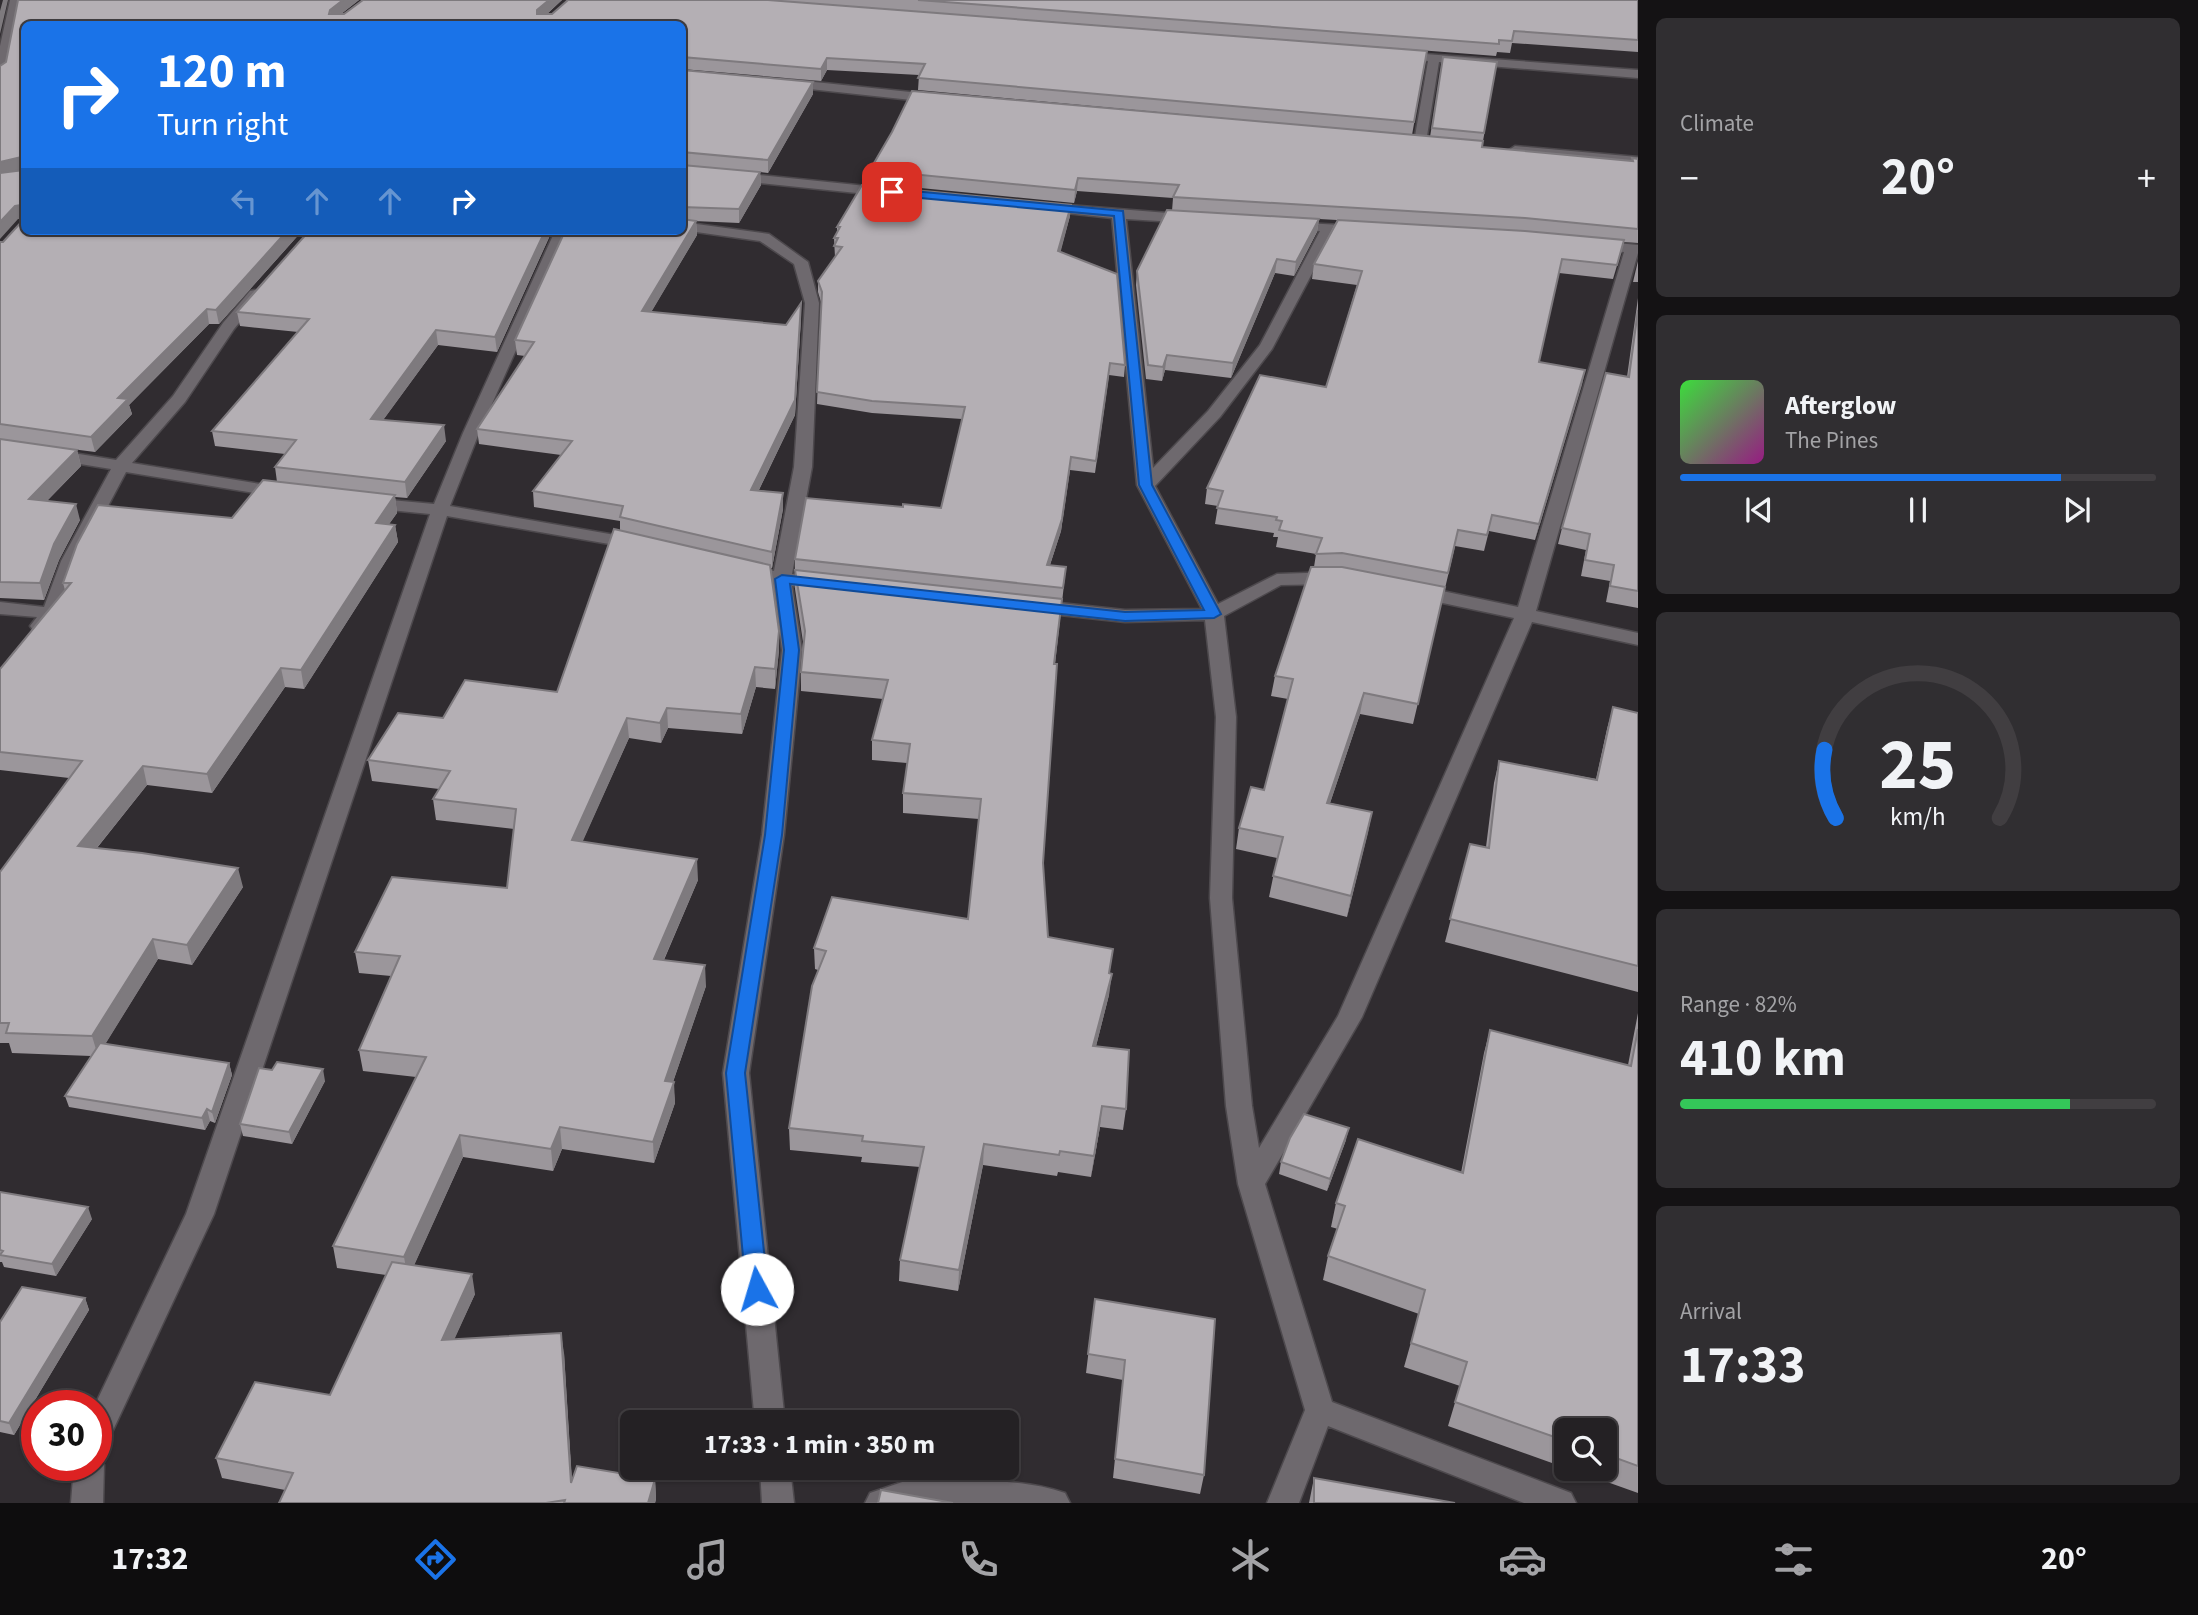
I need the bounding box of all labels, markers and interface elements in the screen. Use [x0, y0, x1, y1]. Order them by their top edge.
text: 120 m [157, 37, 286, 107]
icon: right [42, 49, 133, 140]
text: Turn right [157, 102, 288, 148]
text: Climate [1680, 107, 1754, 140]
text: 20° [1881, 141, 1955, 215]
text: − [1680, 152, 1699, 206]
text: + [2137, 152, 2156, 206]
pin [862, 162, 922, 222]
icon: arrive [873, 173, 911, 211]
icon: left [225, 182, 263, 220]
icon: ahead [298, 182, 336, 220]
icon: ahead [371, 182, 409, 220]
icon: right [444, 182, 482, 220]
text: Afterglow [1785, 387, 1896, 424]
text: The Pines [1785, 424, 1878, 457]
icon: previous [1740, 491, 1778, 529]
icon: pause [1899, 491, 1937, 529]
icon: next [2058, 491, 2096, 529]
text: 25 [1880, 713, 1956, 817]
text: km/h [1890, 798, 1946, 834]
text: Range · 82% [1680, 988, 1797, 1021]
text: 410 km [1680, 1022, 1846, 1096]
position arrow [720, 1252, 794, 1326]
text: Arrival [1680, 1295, 1742, 1328]
text: 17:33 [1680, 1329, 1805, 1403]
speed limit sign: 30 [21, 1390, 112, 1481]
map controls [1554, 1418, 1617, 1481]
button: search [1554, 1418, 1617, 1481]
text: 17:33 · 1 min · 350 m [704, 1426, 935, 1463]
icon: directions [411, 1535, 460, 1584]
icon: music [683, 1535, 732, 1584]
icon: phone [954, 1535, 1003, 1584]
icon: climate [1226, 1535, 1275, 1584]
icon: car [1498, 1535, 1547, 1584]
icon: filters [1769, 1535, 1818, 1584]
text: 17:32 [111, 1536, 189, 1582]
text: 20° [2041, 1536, 2087, 1582]

